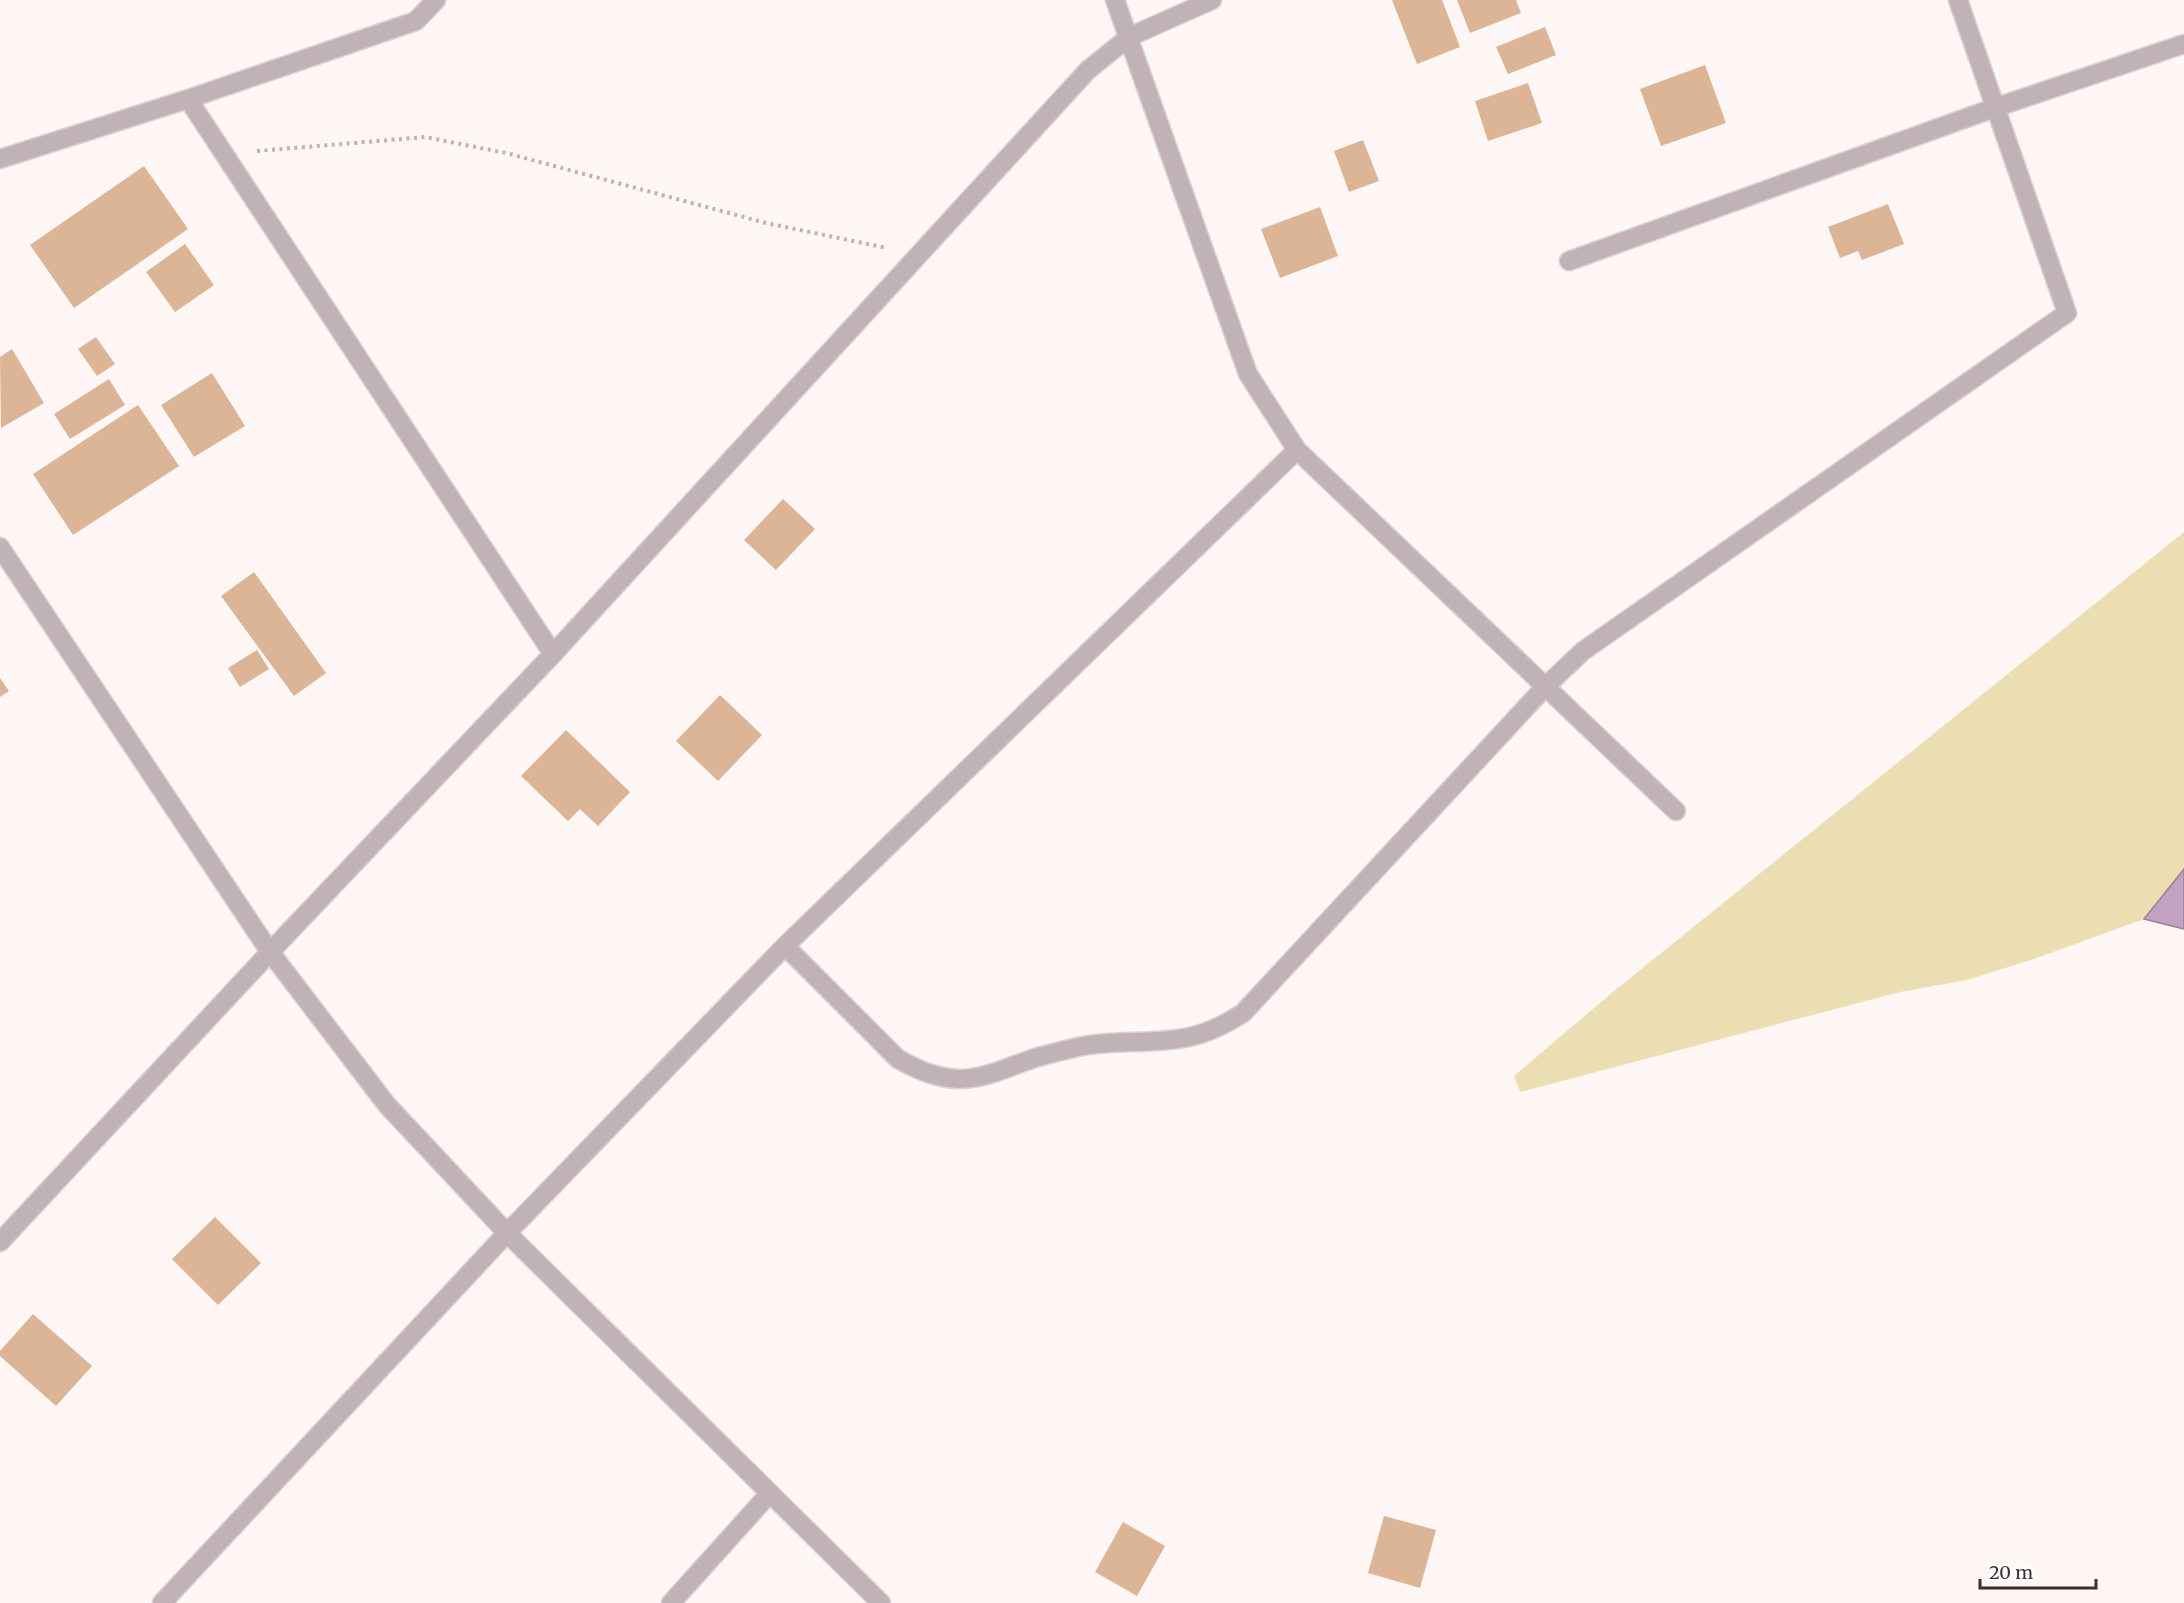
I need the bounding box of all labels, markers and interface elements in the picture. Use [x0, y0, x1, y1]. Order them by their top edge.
scale bar [1980, 1552, 2096, 1590]
text: 20 m [1989, 1561, 2033, 1584]

